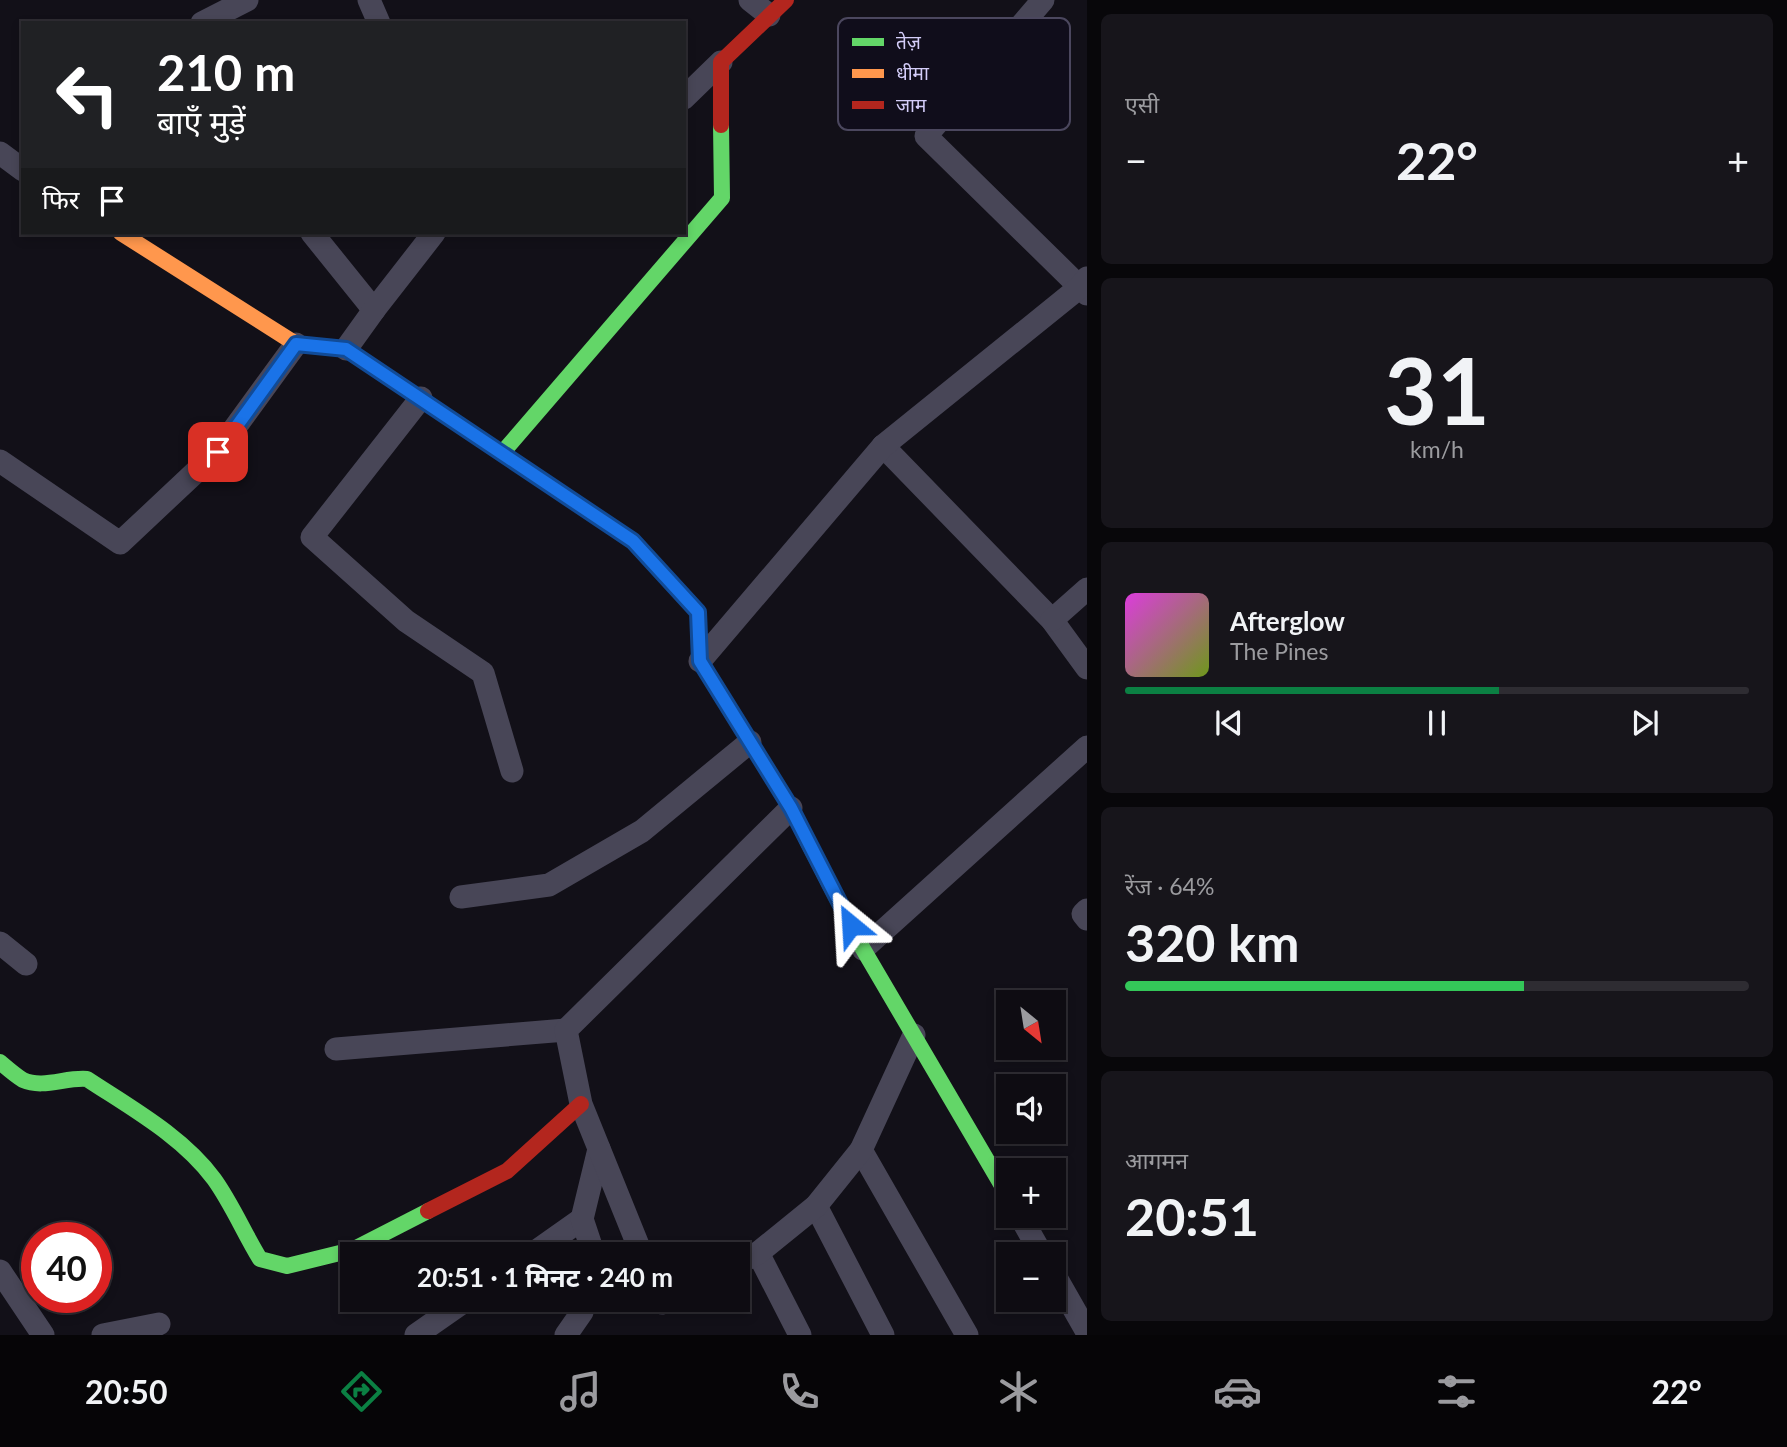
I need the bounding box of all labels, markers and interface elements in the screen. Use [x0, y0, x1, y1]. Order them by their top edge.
legend [838, 18, 1070, 130]
text: तेज़ [896, 30, 922, 53]
text: 210 m [157, 43, 295, 101]
icon: left [42, 49, 133, 140]
text: धीमा [896, 61, 930, 84]
text: एसी [1125, 90, 1159, 118]
text: जाम [896, 93, 927, 116]
text: बाएँ मुड़ें [157, 102, 246, 141]
text: 22° [1396, 129, 1478, 191]
text: − [1125, 137, 1147, 183]
text: + [1727, 137, 1749, 183]
icon: arrive [93, 182, 131, 220]
text: फिर [42, 183, 79, 215]
text: 31 [1384, 335, 1490, 444]
pin [188, 422, 248, 482]
icon: arrive [199, 433, 237, 471]
text: km/h [1410, 435, 1464, 463]
text: Afterglow [1230, 605, 1345, 637]
text: The Pines [1230, 637, 1328, 665]
icon: previous [1210, 704, 1248, 742]
icon: pause [1418, 704, 1456, 742]
icon: next [1626, 704, 1664, 742]
text: रेंज · 64% [1125, 872, 1214, 900]
position arrow [814, 888, 888, 962]
text: 320 km [1125, 911, 1299, 973]
north arrow [996, 990, 1066, 1060]
map controls [996, 990, 1066, 1312]
button: sound [996, 1074, 1066, 1144]
text: आगमन [1125, 1146, 1188, 1174]
button: + [996, 1158, 1066, 1228]
text: 20:51 [1125, 1185, 1259, 1247]
speed limit sign: 40 [21, 1222, 112, 1313]
button: − [996, 1242, 1066, 1312]
text: 20:51 · 1 मिनट · 240 m [417, 1261, 673, 1293]
icon: directions [337, 1367, 386, 1416]
icon: music [556, 1367, 605, 1416]
icon: phone [775, 1367, 824, 1416]
icon: climate [994, 1367, 1043, 1416]
icon: car [1213, 1367, 1262, 1416]
icon: filters [1432, 1367, 1481, 1416]
text: 20:50 [85, 1372, 167, 1411]
text: 22° [1651, 1372, 1702, 1411]

